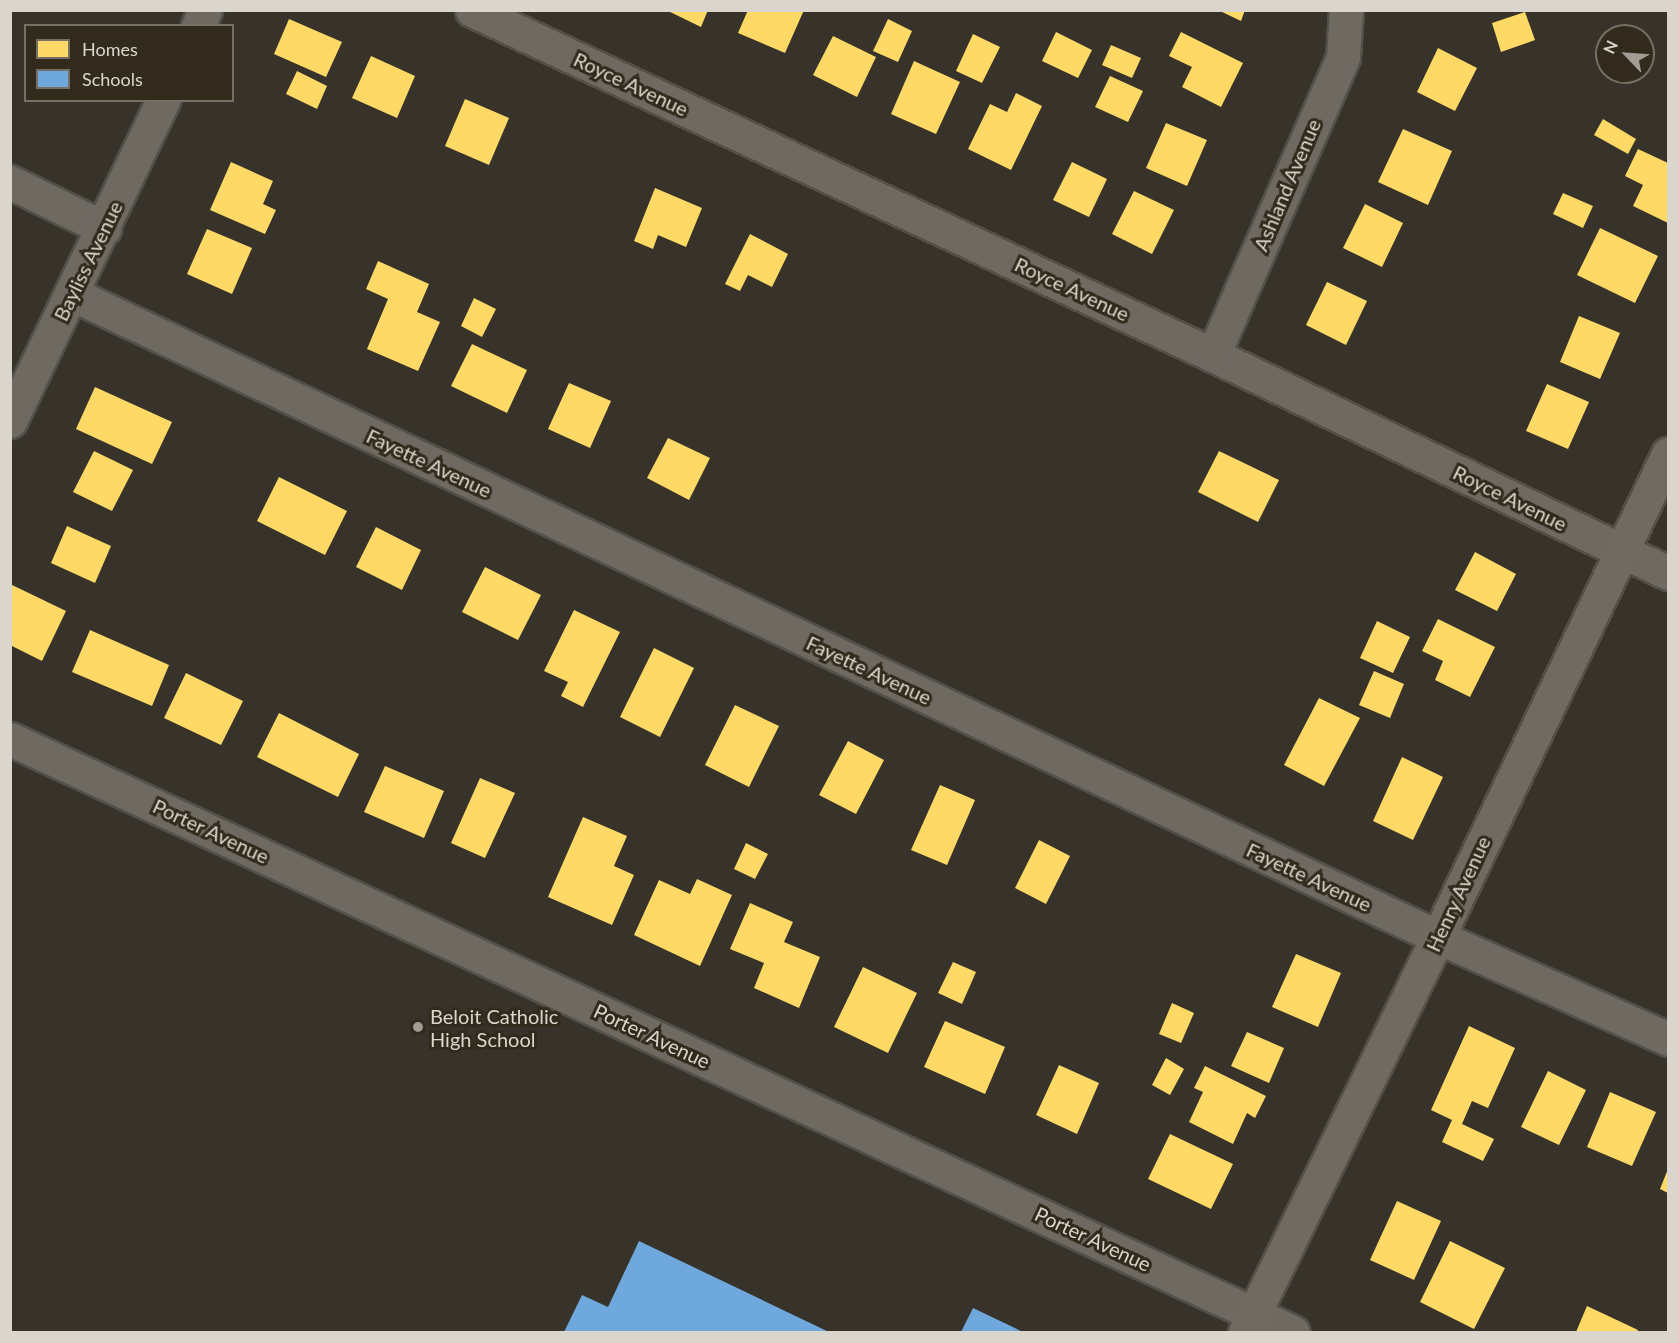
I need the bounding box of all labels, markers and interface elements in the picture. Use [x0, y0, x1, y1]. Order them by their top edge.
legend [24, 24, 234, 102]
north arrow [1595, 24, 1655, 84]
text: N [1599, 37, 1621, 57]
text: Homes [82, 38, 138, 60]
street label: Royce Avenue [570, 47, 692, 121]
text: Schools [82, 68, 143, 90]
street label: Ashland Avenue [1248, 115, 1326, 255]
street label: Bayliss Avenue [49, 197, 127, 325]
street label: Royce Avenue [1011, 252, 1133, 326]
street label: Fayette Avenue [362, 423, 496, 503]
street label: Royce Avenue [1449, 460, 1571, 536]
street label: Fayette Avenue [802, 630, 936, 710]
street label: Porter Avenue [149, 793, 273, 869]
street label: Henry Avenue [1421, 832, 1495, 956]
street label: Fayette Avenue [1242, 837, 1376, 917]
street label: Porter Avenue [590, 998, 714, 1074]
place label: Beloit Catholic High School [430, 1004, 558, 1051]
marker: Beloit Catholic High School [411, 1020, 425, 1034]
street label: Porter Avenue [1031, 1201, 1155, 1277]

